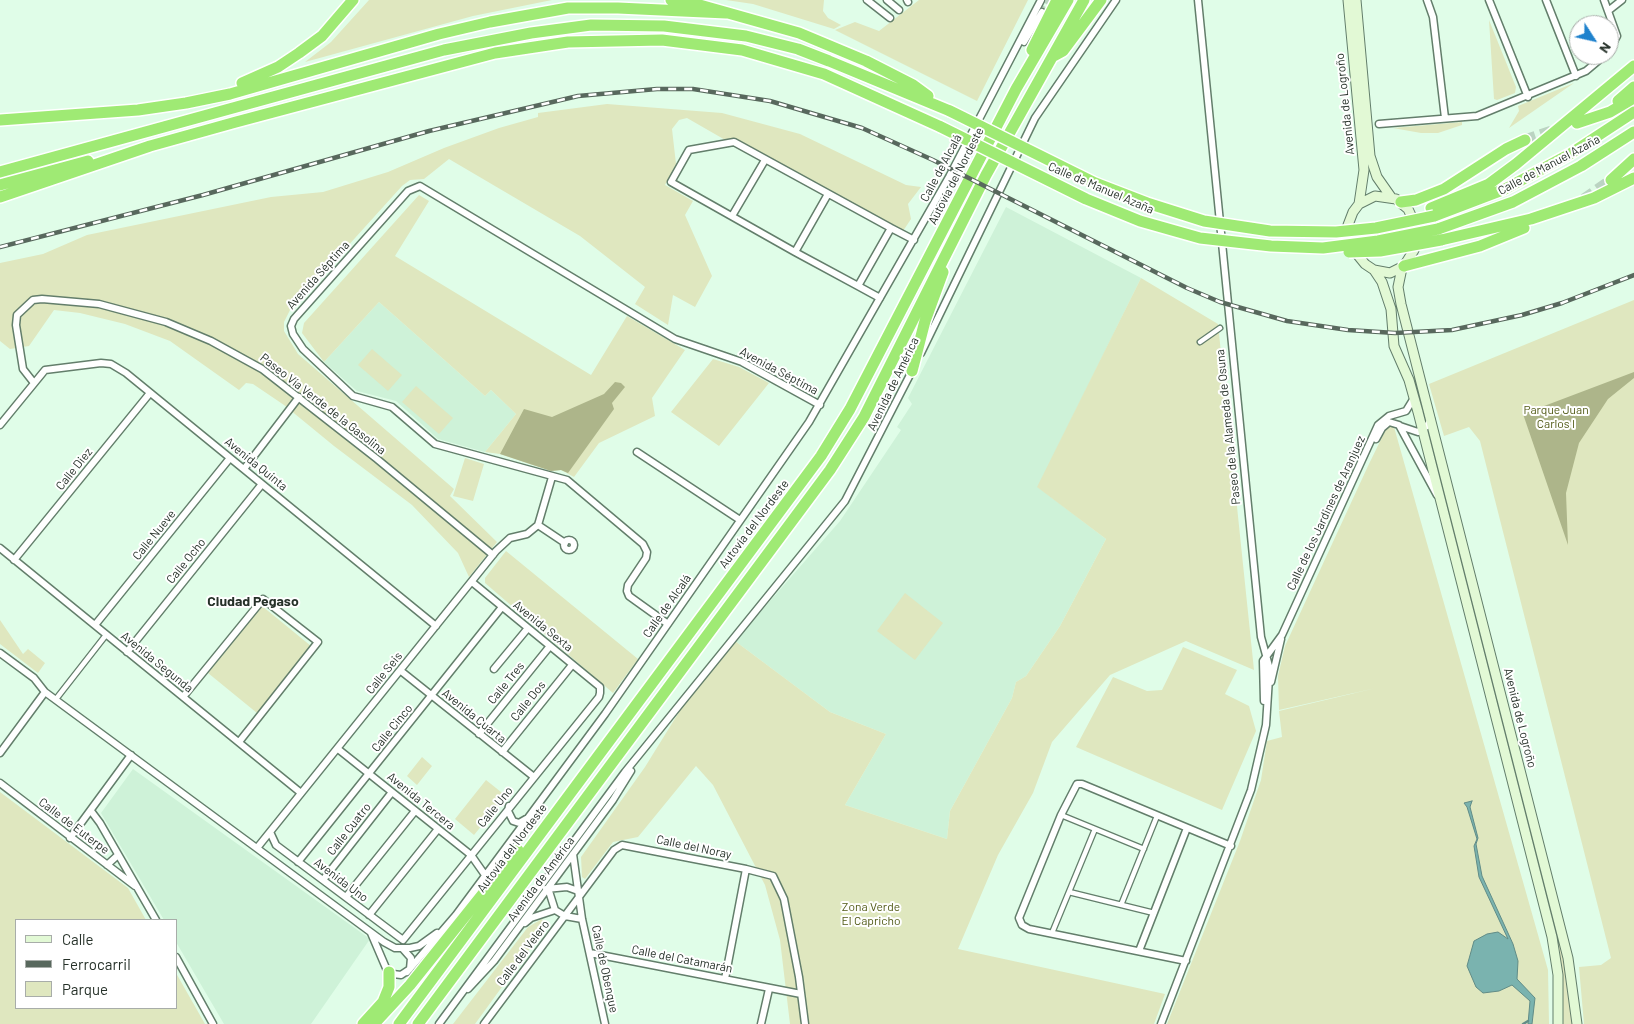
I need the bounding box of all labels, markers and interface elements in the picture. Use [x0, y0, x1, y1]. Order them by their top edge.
north arrow [1569, 15, 1619, 65]
text: N [1596, 40, 1616, 57]
street label: Avenida de Logroño [1332, 52, 1358, 156]
street label: Autovía del Nordeste [925, 125, 987, 227]
street label: Calle de Alcalá [917, 132, 965, 204]
street label: Calle de Manuel Azaña [1496, 132, 1602, 198]
street label: Calle de Manuel Azaña [1046, 159, 1156, 217]
street label: Avenida Séptima [284, 238, 352, 312]
street label: Avenida de América [864, 335, 922, 433]
street label: Avenida Séptima [737, 344, 821, 398]
street label: Paseo de la Alameda de Osuna [1213, 349, 1243, 505]
street label: Paseo Vía Verde de la Gasolina [257, 350, 389, 458]
park label: Parque Juan Carlos I [1523, 403, 1589, 431]
street label: Calle de los Jardines de Aranjuez [1284, 433, 1368, 593]
street label: Avenida Quinta [222, 434, 290, 494]
street label: Calle Diez [53, 445, 95, 493]
street label: Autovía del Nordeste [716, 477, 792, 571]
street label: Calle Nueve [129, 507, 179, 563]
street label: Calle Ocho [163, 535, 209, 587]
street label: Calle de Alcalá [640, 571, 694, 641]
district label: Ciudad Pegaso [207, 593, 299, 609]
street label: Avenida Sexta [510, 597, 576, 655]
street label: Avenida Segunda [118, 628, 196, 696]
street label: Calle Seis [363, 649, 405, 697]
street label: Calle Tres [485, 659, 527, 707]
street label: Avenida de Logroño [1501, 667, 1539, 769]
street label: Calle Dos [507, 678, 549, 724]
street label: Avenida Cuarta [439, 686, 509, 746]
street label: Calle Cinco [368, 701, 416, 755]
street label: Avenida Tercera [384, 769, 458, 833]
street label: Calle Uno [474, 784, 516, 830]
street label: Calle de Euterpe [36, 795, 112, 857]
street label: Calle Cuatro [324, 800, 374, 858]
street label: Autovía del Nordeste [474, 801, 550, 895]
street label: Calle del Noray [655, 832, 733, 862]
street label: Avenida de América [505, 834, 577, 924]
street label: Avenida Uno [311, 855, 371, 905]
park label: Zona Verde El Capricho [842, 900, 900, 928]
street label: Calle del Velero [494, 917, 552, 989]
legend [15, 919, 178, 1009]
street label: Calle de Obenque [589, 924, 621, 1014]
text: Calle [62, 930, 94, 948]
street label: Calle del Catamarán [630, 942, 734, 976]
text: Ferrocarril [62, 955, 131, 973]
text: Parque [62, 980, 108, 998]

